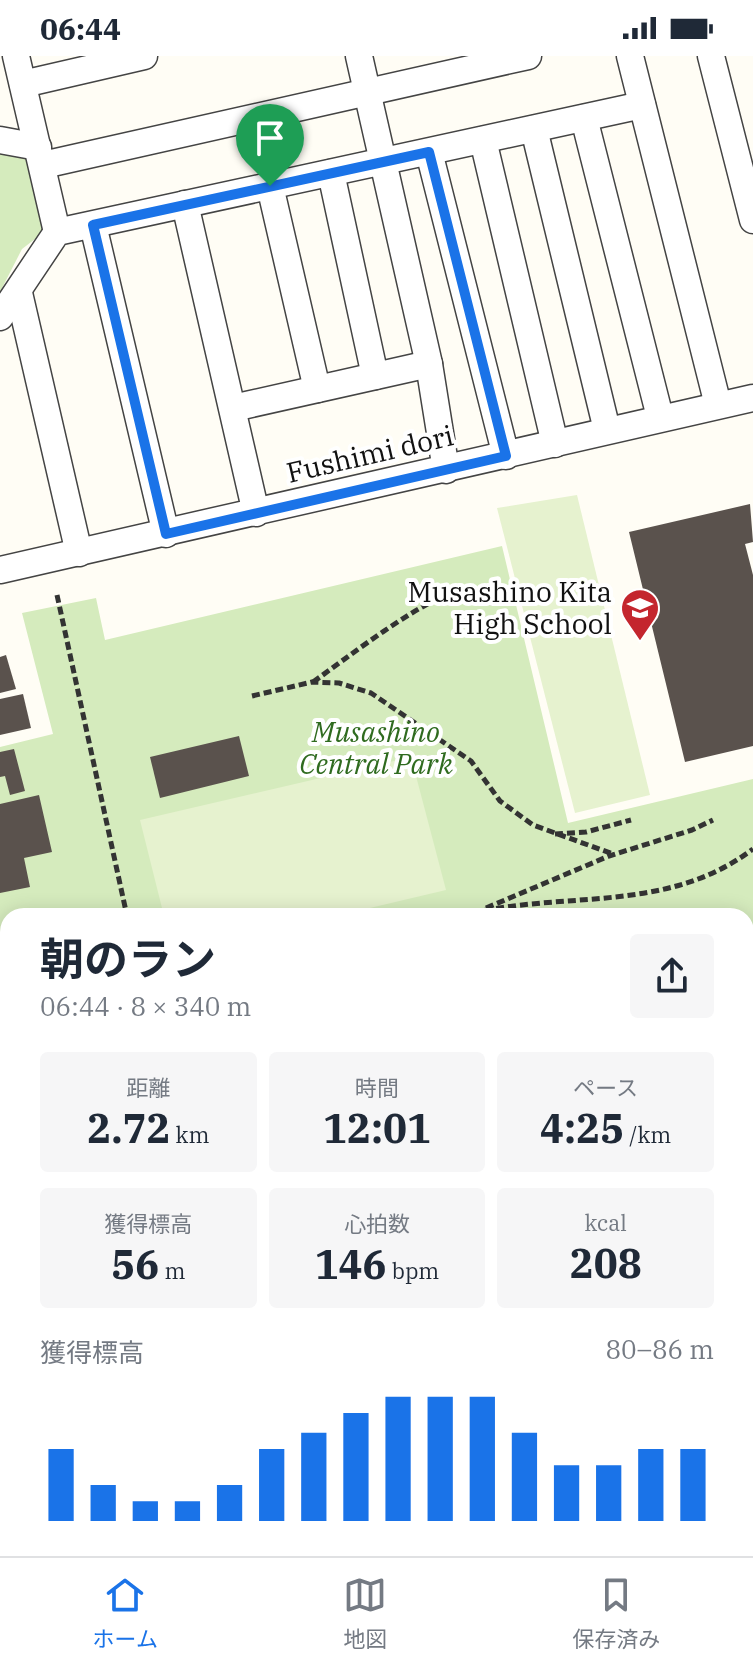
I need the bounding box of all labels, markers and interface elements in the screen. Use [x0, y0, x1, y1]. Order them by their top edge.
text: 06:44 [40, 9, 121, 48]
pin [236, 104, 304, 186]
icon: arrive [248, 116, 292, 160]
street label: Fushimi dori [283, 416, 457, 491]
place label: Musashino Kita High School [407, 573, 612, 642]
school or university icon: Musashino Kita High School [619, 587, 661, 642]
park label: Musashino Central Park [299, 713, 453, 782]
text: 朝のラン [40, 930, 216, 987]
button: share [630, 934, 714, 1018]
text: 06:44 · 8 × 340 m [40, 989, 251, 1023]
text: 距離 [126, 1073, 170, 1102]
text: 時間 [355, 1073, 399, 1102]
text: ペース [573, 1073, 638, 1102]
text: 2.72 [87, 1102, 171, 1154]
text: 12:01 [323, 1102, 431, 1154]
text: 4:25 [540, 1102, 624, 1154]
text: km [171, 1120, 209, 1149]
text: /km [624, 1120, 671, 1149]
text: kcal [584, 1208, 627, 1237]
text: 獲得標高 [104, 1209, 192, 1238]
text: 心拍数 [344, 1209, 410, 1238]
text: 208 [570, 1237, 642, 1289]
text: 56 [111, 1238, 159, 1290]
text: 146 [315, 1238, 387, 1290]
text: m [159, 1256, 185, 1285]
text: bpm [387, 1256, 439, 1285]
text: 80–86 m [606, 1332, 714, 1366]
text: 獲得標高 [40, 1335, 144, 1369]
tab: ホーム [93, 1573, 158, 1653]
tab: 地図 [343, 1573, 387, 1653]
tab: 保存済み [572, 1573, 660, 1653]

